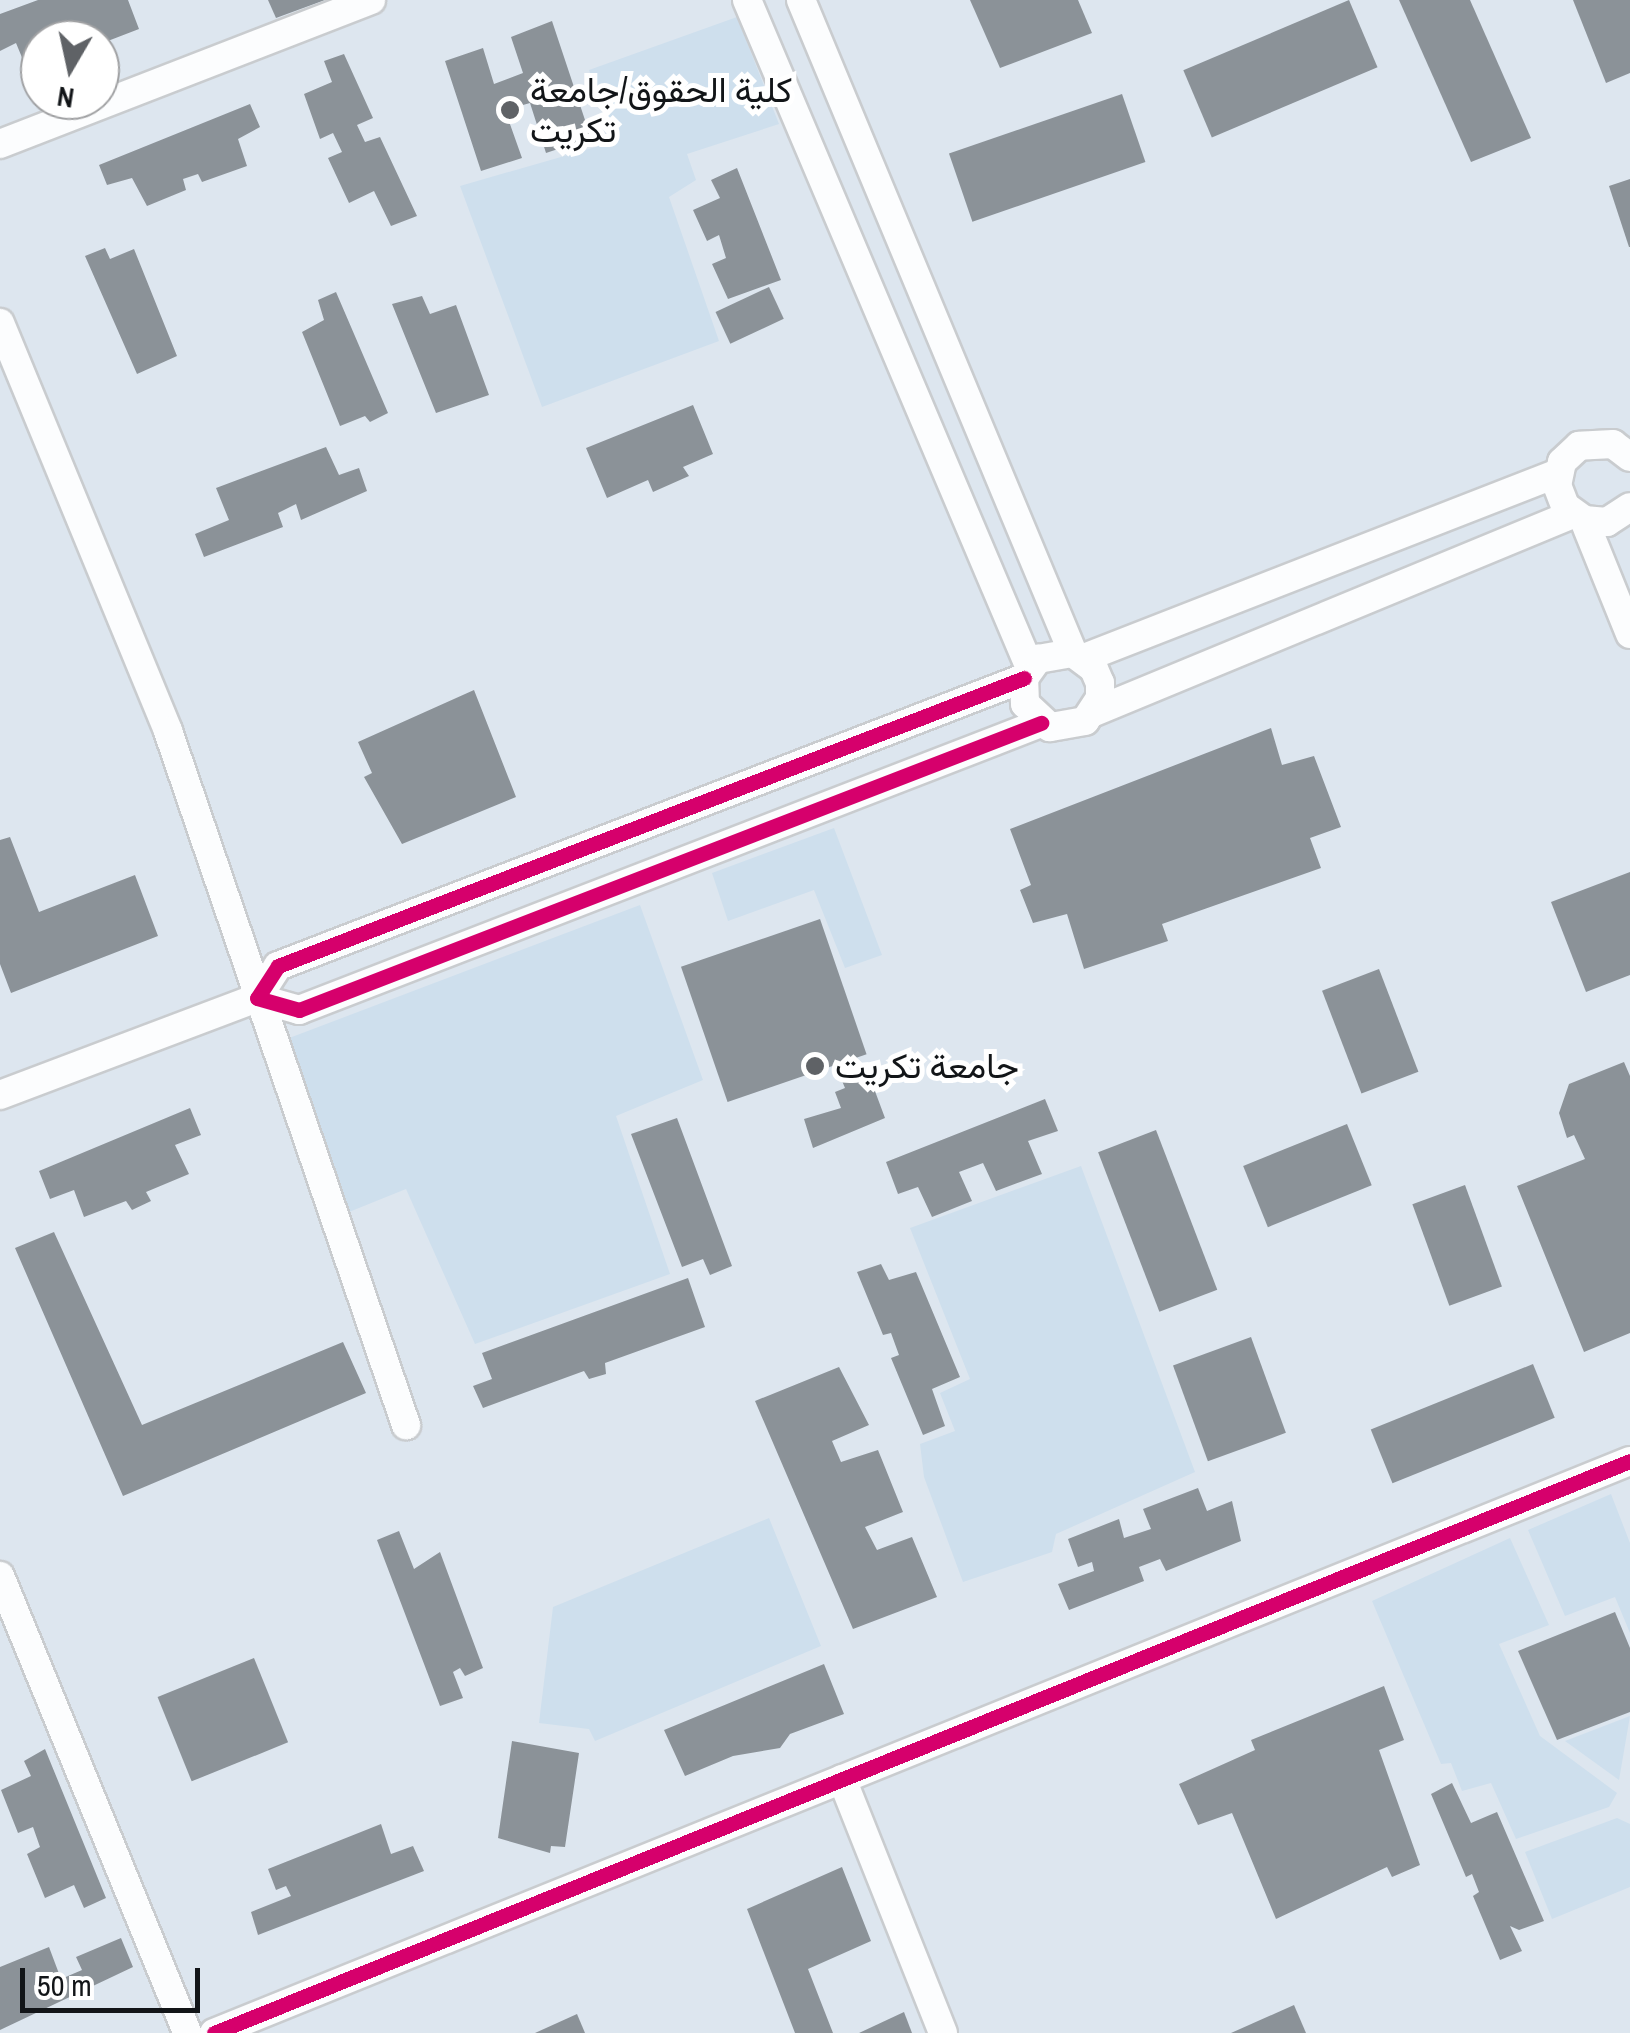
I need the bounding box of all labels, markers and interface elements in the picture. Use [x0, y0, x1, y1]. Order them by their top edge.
north arrow [20, 20, 120, 120]
place label: كلية الحقوق/جامعة تكريت [530, 69, 792, 151]
text: N [54, 78, 77, 118]
marker: كلية الحقوق/جامعة تكريت [499, 99, 521, 121]
place label: جامعة تكريت [835, 1045, 1019, 1087]
marker: جامعة تكريت [804, 1055, 826, 1077]
scale bar [25, 1948, 205, 2010]
text: 50 m [37, 1965, 92, 2005]

